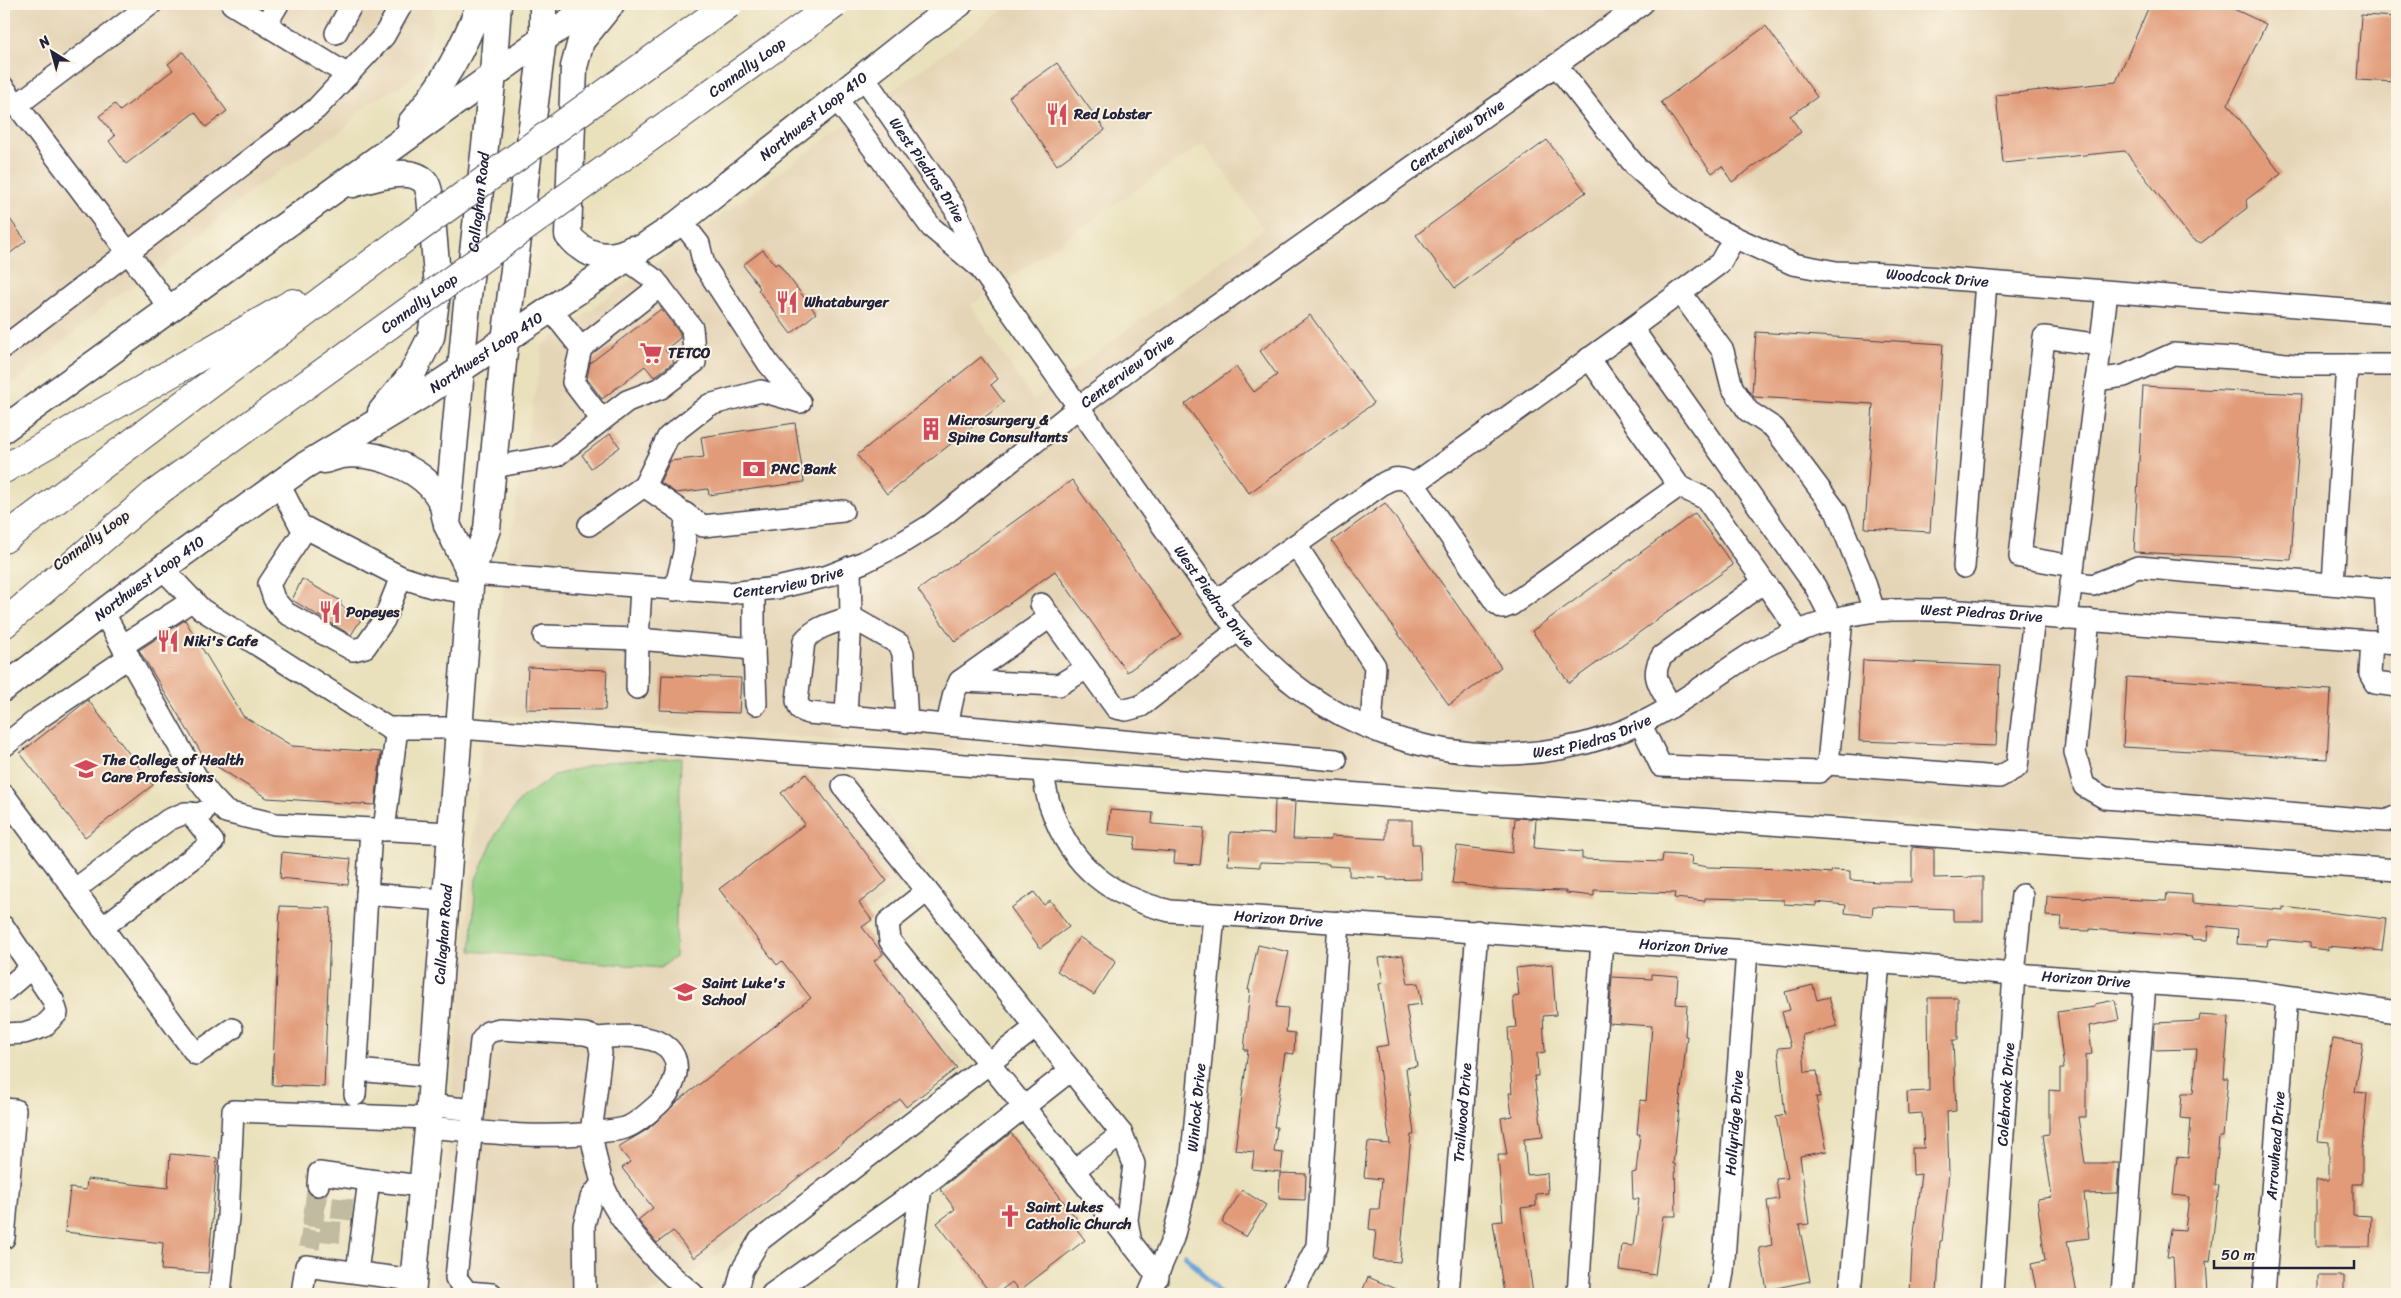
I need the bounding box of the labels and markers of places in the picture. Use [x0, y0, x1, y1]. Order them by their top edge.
restaurant icon: Red Lobster [1044, 101, 1070, 127]
place label: Red Lobster [1073, 101, 1153, 127]
restaurant icon: Whataburger [774, 289, 800, 315]
place label: Whataburger [804, 289, 891, 315]
supermarket icon: TETCO [638, 340, 664, 366]
place label: TETCO [668, 340, 711, 366]
place label: Microsurgery & Spine Consultants [947, 407, 1069, 450]
building icon: Microsurgery & Spine Consultants [918, 416, 944, 442]
bank icon: PNC Bank [741, 456, 767, 482]
place label: PNC Bank [771, 456, 838, 482]
restaurant icon: Popeyes [317, 599, 343, 625]
place label: Popeyes [346, 599, 400, 625]
restaurant icon: Niki's Cafe [155, 628, 181, 654]
place label: Niki's Cafe [183, 628, 258, 654]
place label: The College of Health Care Professions [101, 747, 244, 790]
school or university icon: The College of Health Care Professions [73, 756, 99, 782]
place label: Saint Luke's School [701, 970, 786, 1013]
school or university icon: Saint Luke's School [672, 979, 698, 1005]
place label: Saint Lukes Catholic Church [1025, 1194, 1132, 1237]
church icon: Saint Lukes Catholic Church [997, 1203, 1023, 1229]

